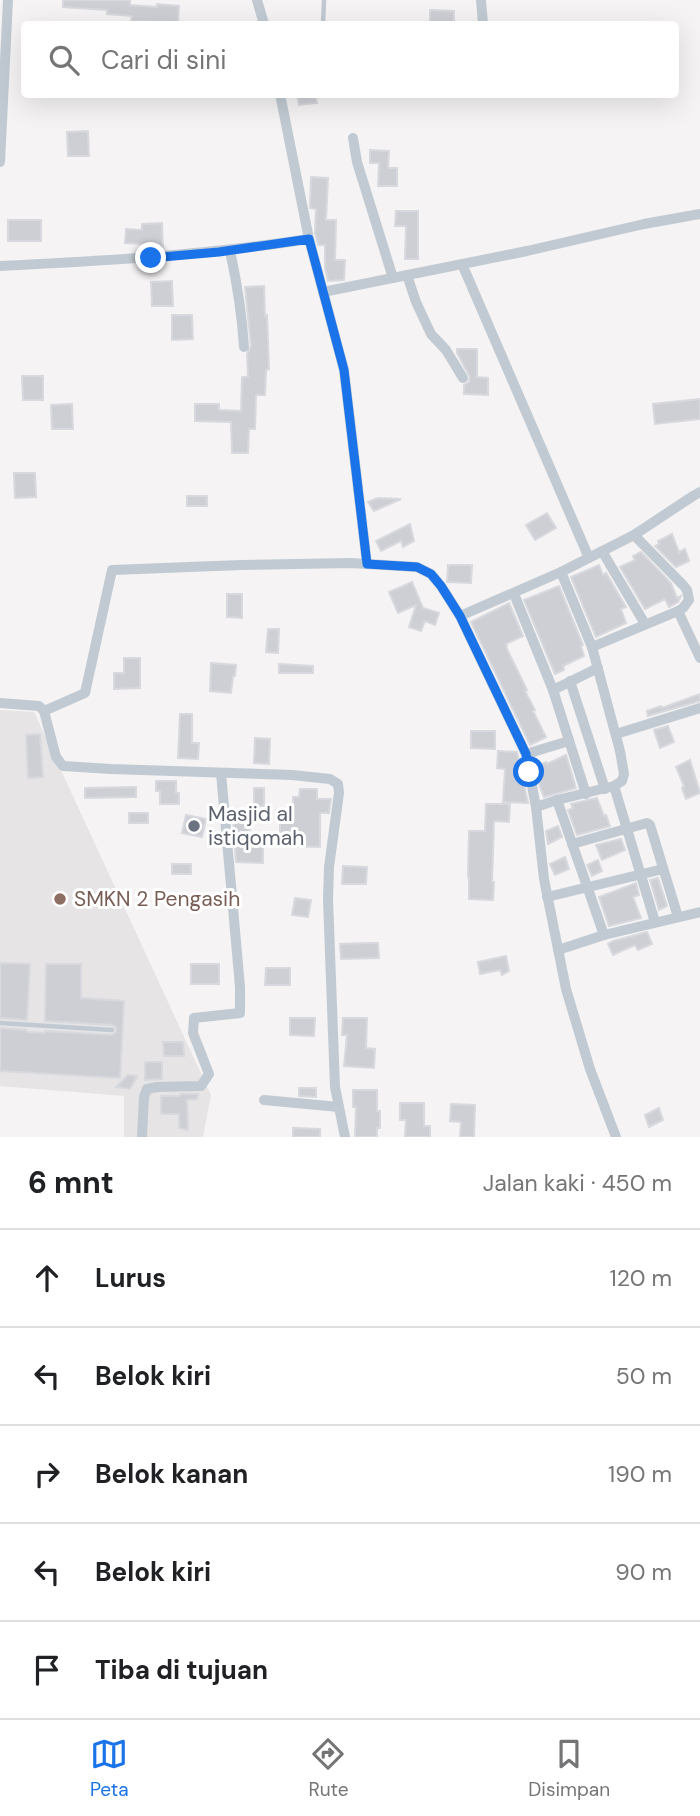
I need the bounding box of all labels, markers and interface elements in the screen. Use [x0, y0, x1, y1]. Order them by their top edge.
search box [21, 21, 679, 98]
icon: search [45, 41, 83, 79]
text: Cari di sini [101, 43, 226, 77]
route end [135, 242, 166, 273]
route start [513, 756, 544, 787]
place label: Masjid al istiqomah [208, 800, 304, 852]
marker: Masjid al istiqomah [186, 818, 202, 834]
place label: SMKN 2 Pengasih [74, 885, 240, 913]
marker: SMKN 2 Pengasih [52, 891, 68, 907]
text: 6 mnt [28, 1163, 114, 1202]
text: Jalan kaki · 450 m [483, 1168, 672, 1198]
icon: ahead [28, 1259, 66, 1297]
text: Lurus [95, 1261, 166, 1295]
text: 120 m [609, 1263, 672, 1293]
icon: left [28, 1357, 66, 1395]
text: Belok kiri [95, 1359, 211, 1393]
text: 50 m [616, 1361, 672, 1391]
icon: right [28, 1455, 66, 1493]
text: Belok kanan [95, 1457, 248, 1491]
text: 190 m [608, 1459, 672, 1489]
icon: left [28, 1553, 66, 1591]
text: Belok kiri [95, 1555, 211, 1589]
text: 90 m [615, 1557, 672, 1587]
icon: arrive [28, 1651, 66, 1689]
text: Tiba di tujuan [95, 1653, 268, 1687]
tab: Peta [90, 1735, 129, 1802]
tab: Rute [308, 1735, 349, 1802]
tab: Disimpan [528, 1735, 610, 1802]

